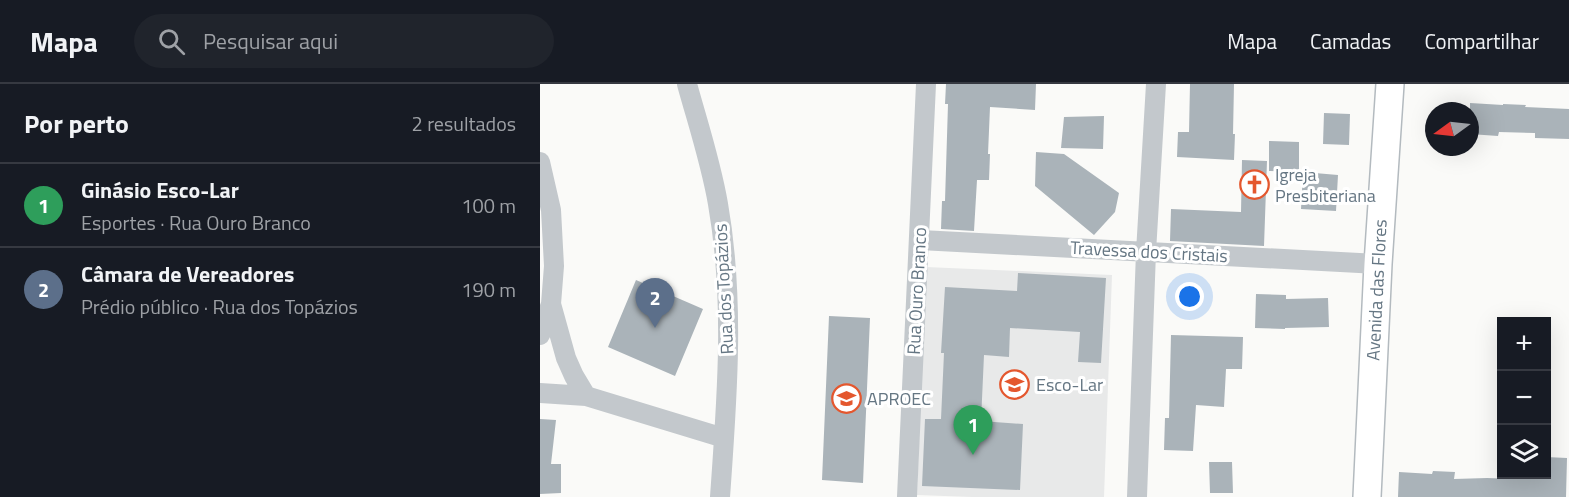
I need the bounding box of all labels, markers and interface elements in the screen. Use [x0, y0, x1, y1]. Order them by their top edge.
search box [134, 14, 554, 68]
text: Mapa [30, 20, 98, 63]
text: Pesquisar aqui [203, 24, 338, 58]
icon: search [155, 25, 188, 58]
text: Mapa [1227, 25, 1277, 57]
text: Camadas [1310, 25, 1391, 57]
text: Compartilhar [1424, 25, 1539, 57]
north arrow [1425, 102, 1479, 156]
text: Por perto [24, 104, 129, 143]
text: 2 resultados [412, 108, 516, 139]
place label: Igreja Presbiteriana [1275, 161, 1376, 209]
church icon: Igreja Presbiteriana [1238, 169, 1270, 201]
text: Ginásio Esco-Lar [81, 173, 239, 207]
text: 1 [38, 190, 49, 221]
text: 100 m [461, 190, 516, 221]
text: Esportes · Rua Ouro Branco [81, 207, 311, 238]
street label: Avenida das Flores [1359, 219, 1394, 361]
street label: Rua dos Topázios [707, 223, 740, 355]
street label: Rua Ouro Branco [900, 226, 933, 355]
street label: Travessa dos Cristais [1070, 234, 1228, 269]
text: Câmara de Vereadores [81, 257, 294, 291]
text: 2 [38, 274, 49, 305]
text: 190 m [461, 274, 516, 305]
pin: 2 [636, 278, 674, 328]
your location [1175, 282, 1204, 311]
text: Prédio público · Rua dos Topázios [81, 291, 358, 322]
map controls [1497, 317, 1551, 479]
button: + [1497, 317, 1551, 371]
school or university icon: Esco-Lar [999, 369, 1031, 401]
place label: Esco-Lar [1036, 371, 1103, 398]
button: − [1497, 371, 1551, 425]
school or university icon: APROEC [830, 383, 862, 415]
place label: APROEC [867, 385, 931, 412]
pin: 1 [954, 406, 992, 455]
button: layers [1497, 425, 1551, 479]

